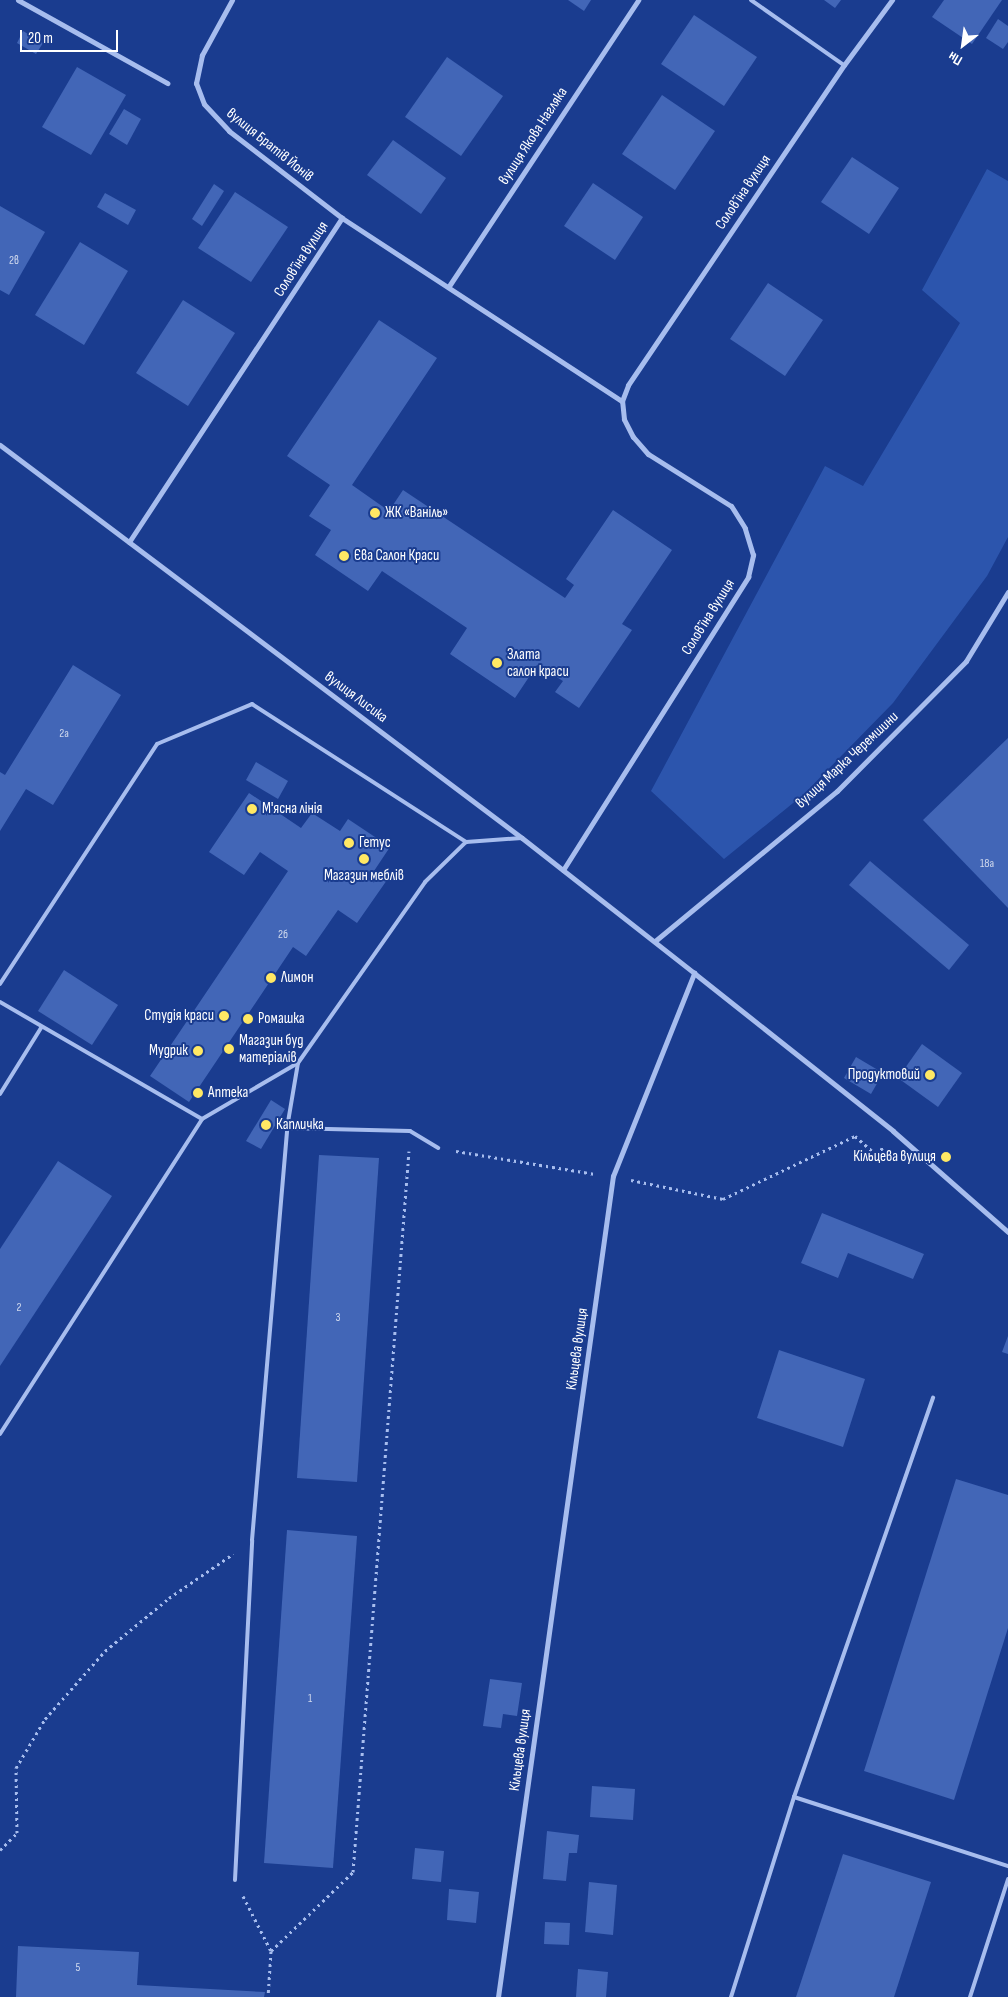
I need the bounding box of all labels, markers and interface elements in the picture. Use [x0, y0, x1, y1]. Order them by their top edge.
scale bar [22, 20, 120, 52]
north arrow [938, 20, 988, 70]
text: 20 m [28, 29, 53, 48]
text: Пн [945, 48, 965, 69]
street label: вулиця Якова Нагляка [495, 84, 571, 188]
street label: вулиця Братів Йонів [223, 104, 317, 186]
street label: Соловʼїна вулиця [711, 151, 775, 233]
street label: Соловʼїна вулиця [270, 218, 332, 300]
house number: 2в [9, 254, 19, 268]
place label: ЖК «Ваніль» [385, 504, 448, 522]
marker: ЖК «Ваніль» [369, 507, 381, 519]
place label: Єва Салон Краси [354, 547, 439, 565]
marker: Єва Салон Краси [338, 550, 350, 562]
street label: Соловʼїна вулиця [678, 576, 738, 658]
place label: Злата салон краси [507, 645, 569, 680]
marker: Злата салон краси [491, 657, 503, 669]
street label: вулиця Лисика [321, 667, 391, 727]
street label: вулиця Марка Черемшини [792, 708, 902, 812]
house number: 2а [59, 727, 69, 741]
place label: М'ясна лінія [262, 800, 322, 818]
marker: М'ясна лінія [246, 803, 258, 815]
place label: Гетус [359, 834, 391, 852]
marker: Гетус [343, 837, 355, 849]
marker: Магазин меблів [358, 853, 370, 865]
house number: 18а [980, 857, 994, 871]
place label: Магазин меблів [324, 867, 404, 885]
house number: 2б [278, 928, 288, 942]
place label: Лимон [281, 969, 313, 987]
marker: Лимон [265, 972, 277, 984]
place label: Студія краси [144, 1007, 214, 1025]
marker: Студія краси [218, 1010, 230, 1022]
place label: Ромашка [258, 1010, 305, 1028]
marker: Ромашка [242, 1013, 254, 1025]
place label: Магазин буд матеріалів [239, 1031, 303, 1066]
place label: Мудрик [149, 1042, 188, 1060]
marker: Магазин буд матеріалів [223, 1043, 235, 1055]
marker: Мудрик [192, 1045, 204, 1057]
place label: Продуктовий [848, 1066, 920, 1084]
marker: Продуктовий [924, 1069, 936, 1081]
place label: Аптека [208, 1084, 248, 1102]
marker: Аптека [192, 1087, 204, 1099]
place label: Капличка [276, 1116, 324, 1134]
marker: Капличка [260, 1119, 272, 1131]
place label: Кільцева вулиця [853, 1148, 936, 1166]
marker: Кільцева вулиця [940, 1151, 952, 1163]
house number: 2 [17, 1301, 21, 1315]
street label: Кільцева вулиця [562, 1307, 592, 1391]
house number: 3 [335, 1311, 341, 1325]
house number: 1 [308, 1692, 312, 1706]
street label: Кільцева вулиця [505, 1708, 535, 1792]
house number: 5 [76, 1961, 80, 1975]

